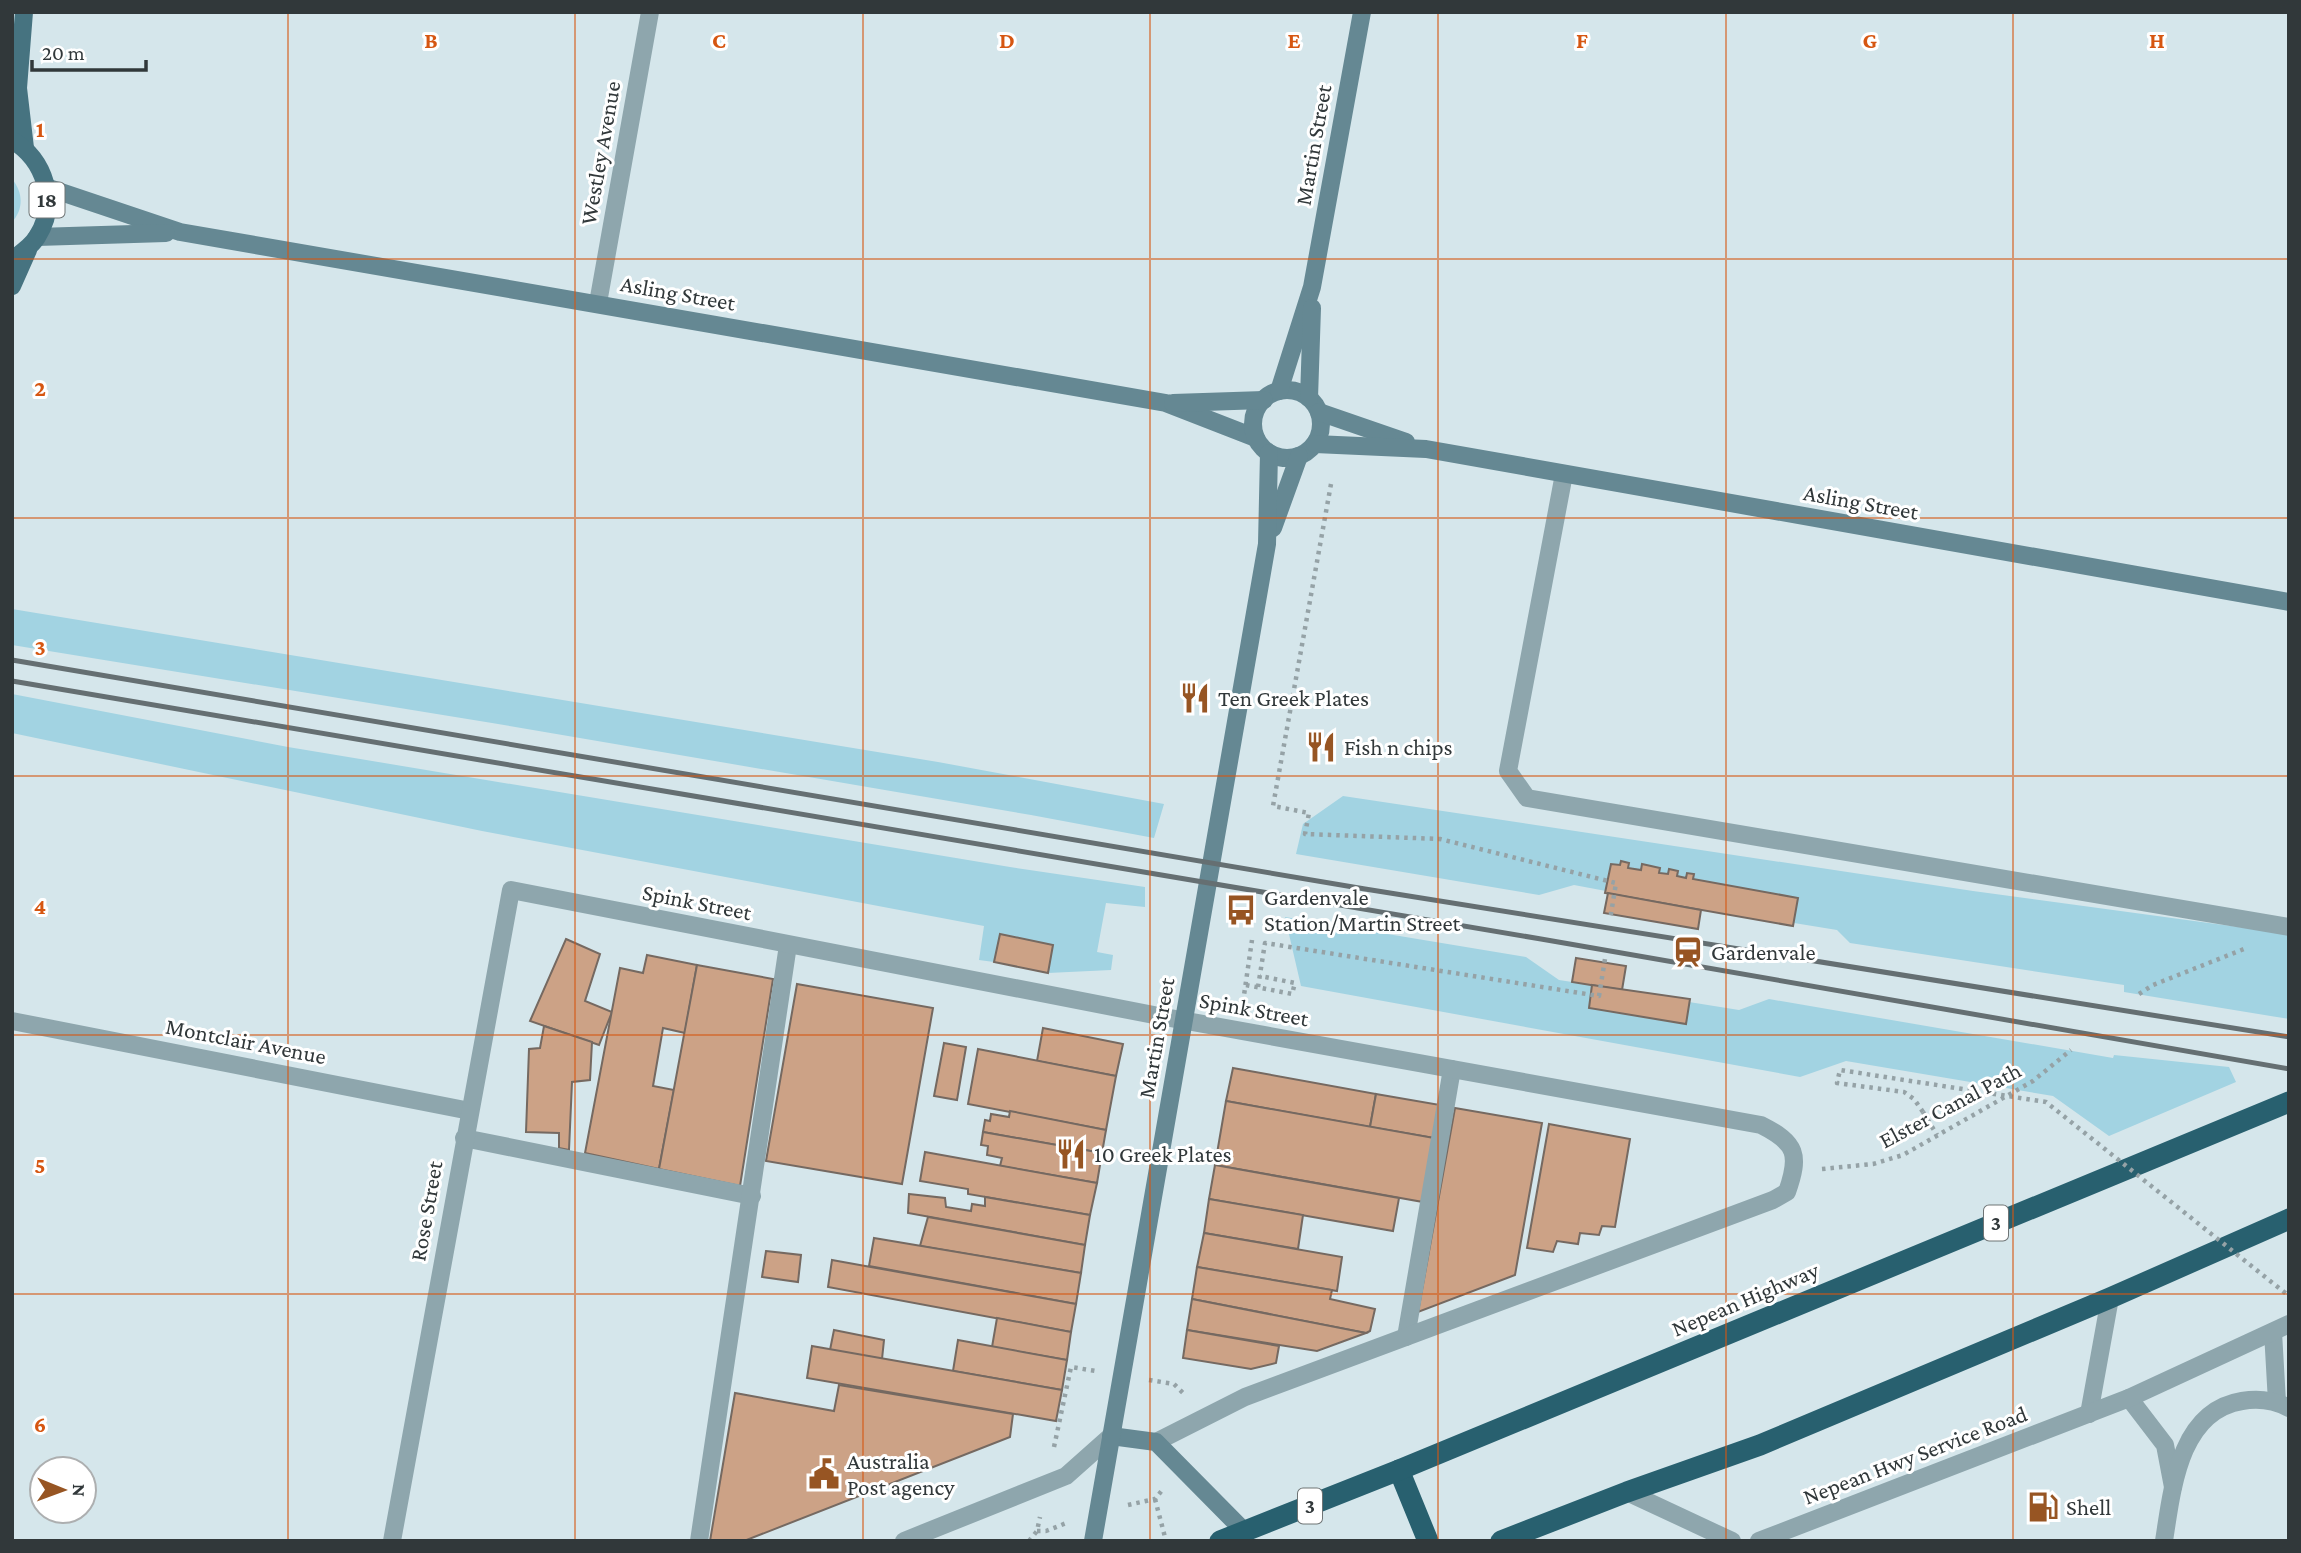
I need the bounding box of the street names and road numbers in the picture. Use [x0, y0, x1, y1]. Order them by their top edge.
street label: Westley Avenue [575, 79, 625, 227]
street label: Martin Street [1290, 82, 1336, 207]
road number: 18 [30, 182, 64, 218]
street label: Asling Street [619, 270, 738, 316]
street label: Asling Street [1802, 479, 1921, 525]
street label: Spink Street [640, 879, 754, 925]
street label: Martin Street [1133, 975, 1179, 1100]
street label: Spink Street [1197, 987, 1311, 1031]
street label: Montclair Avenue [164, 1013, 328, 1069]
street label: Elster Canal Path [1875, 1057, 2025, 1153]
street label: Rose Street [404, 1159, 448, 1263]
road number: 3 [1984, 1206, 2008, 1240]
street label: Nepean Highway [1668, 1256, 1823, 1342]
street label: Nepean Hwy Service Road [1799, 1400, 2031, 1510]
road number: 3 [1298, 1488, 1322, 1524]

